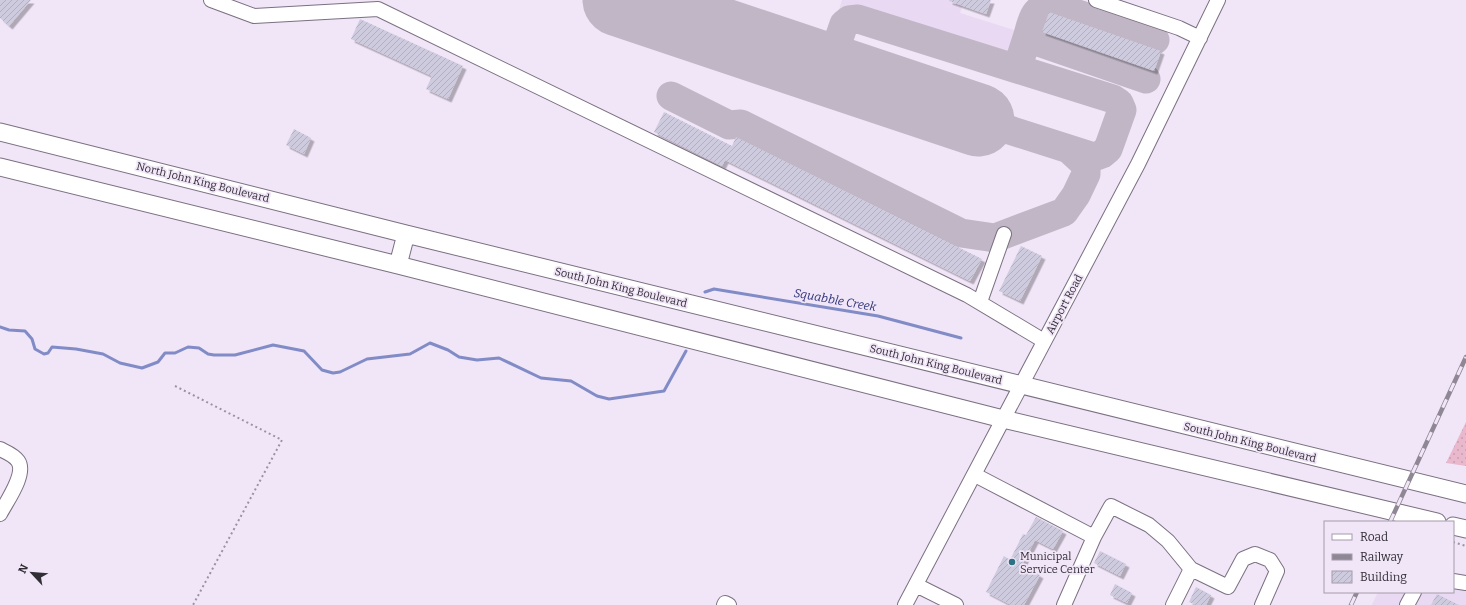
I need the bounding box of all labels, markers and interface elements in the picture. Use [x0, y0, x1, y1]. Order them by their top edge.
street label: North John King Boulevard [135, 160, 271, 205]
street label: South John King Boulevard [553, 265, 689, 310]
street label: Airport Road [1043, 272, 1086, 336]
water label: Squabble Creek [793, 286, 878, 314]
street label: South John King Boulevard [868, 342, 1004, 387]
street label: South John King Boulevard [1182, 420, 1318, 465]
legend [1324, 521, 1454, 593]
text: Road [1360, 530, 1388, 544]
place label: Municipal Service Center [1020, 550, 1095, 576]
text: Railway [1360, 550, 1404, 564]
north arrow [12, 553, 52, 593]
marker: Municipal Service Center [1007, 557, 1017, 567]
text: N [16, 562, 31, 576]
text: Building [1360, 570, 1407, 584]

